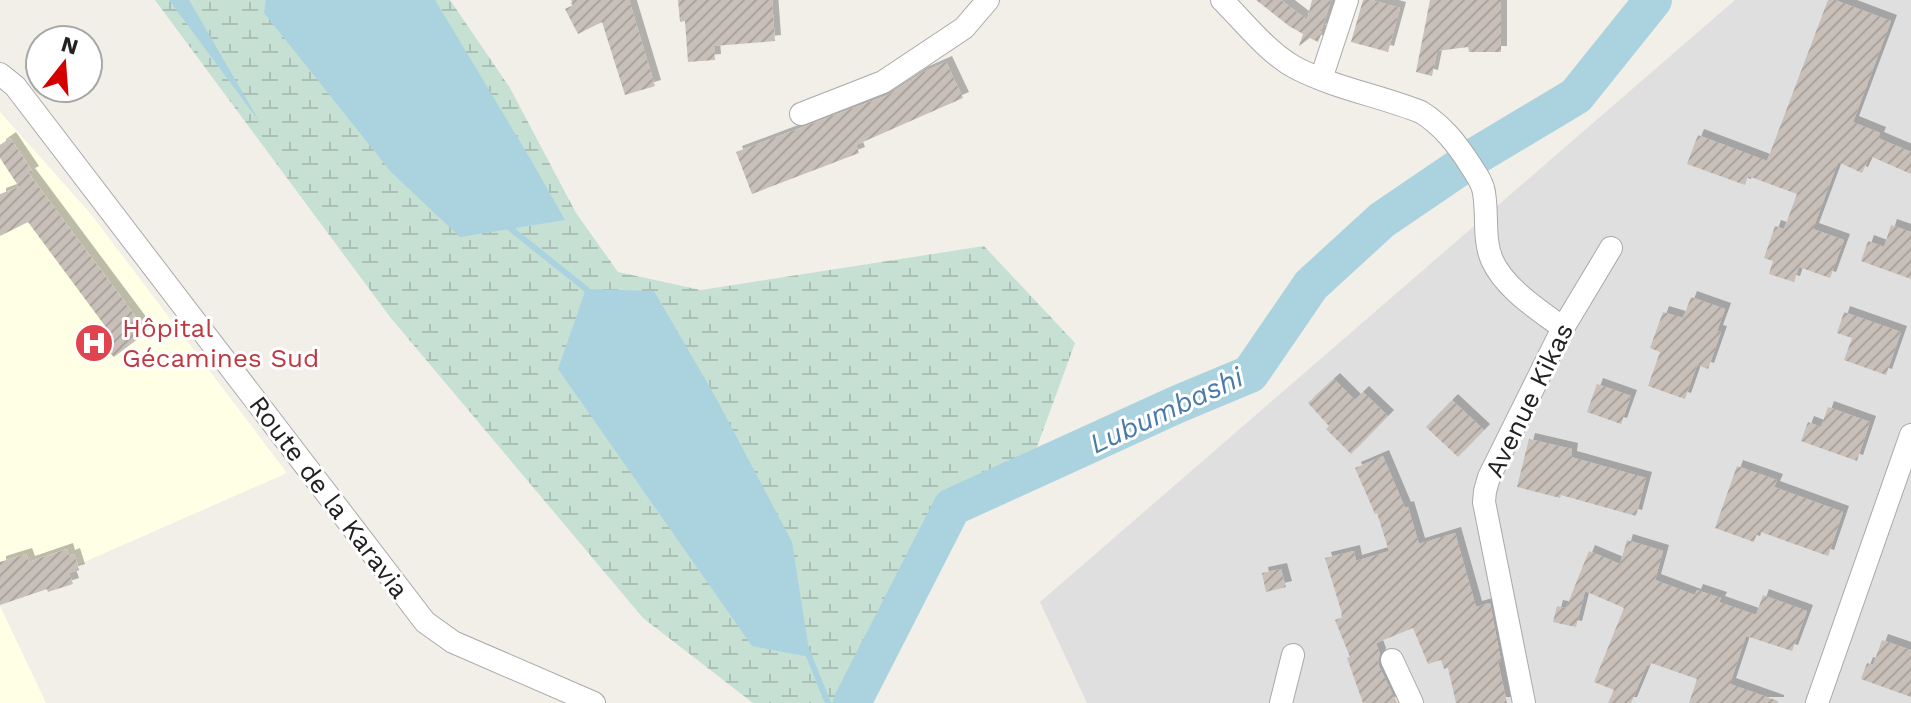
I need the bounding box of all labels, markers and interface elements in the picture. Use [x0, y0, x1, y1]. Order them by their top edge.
north arrow [24, 24, 104, 104]
text: N [58, 31, 81, 60]
place label: Hôpital Gécamines Sud [122, 313, 319, 373]
street label: Avenue Kikas [1479, 318, 1579, 482]
hospital icon: Hôpital Gécamines Sud [73, 322, 115, 364]
water label: Lubumbashi [1084, 360, 1249, 460]
street label: Route de la Karavia [243, 390, 415, 604]

